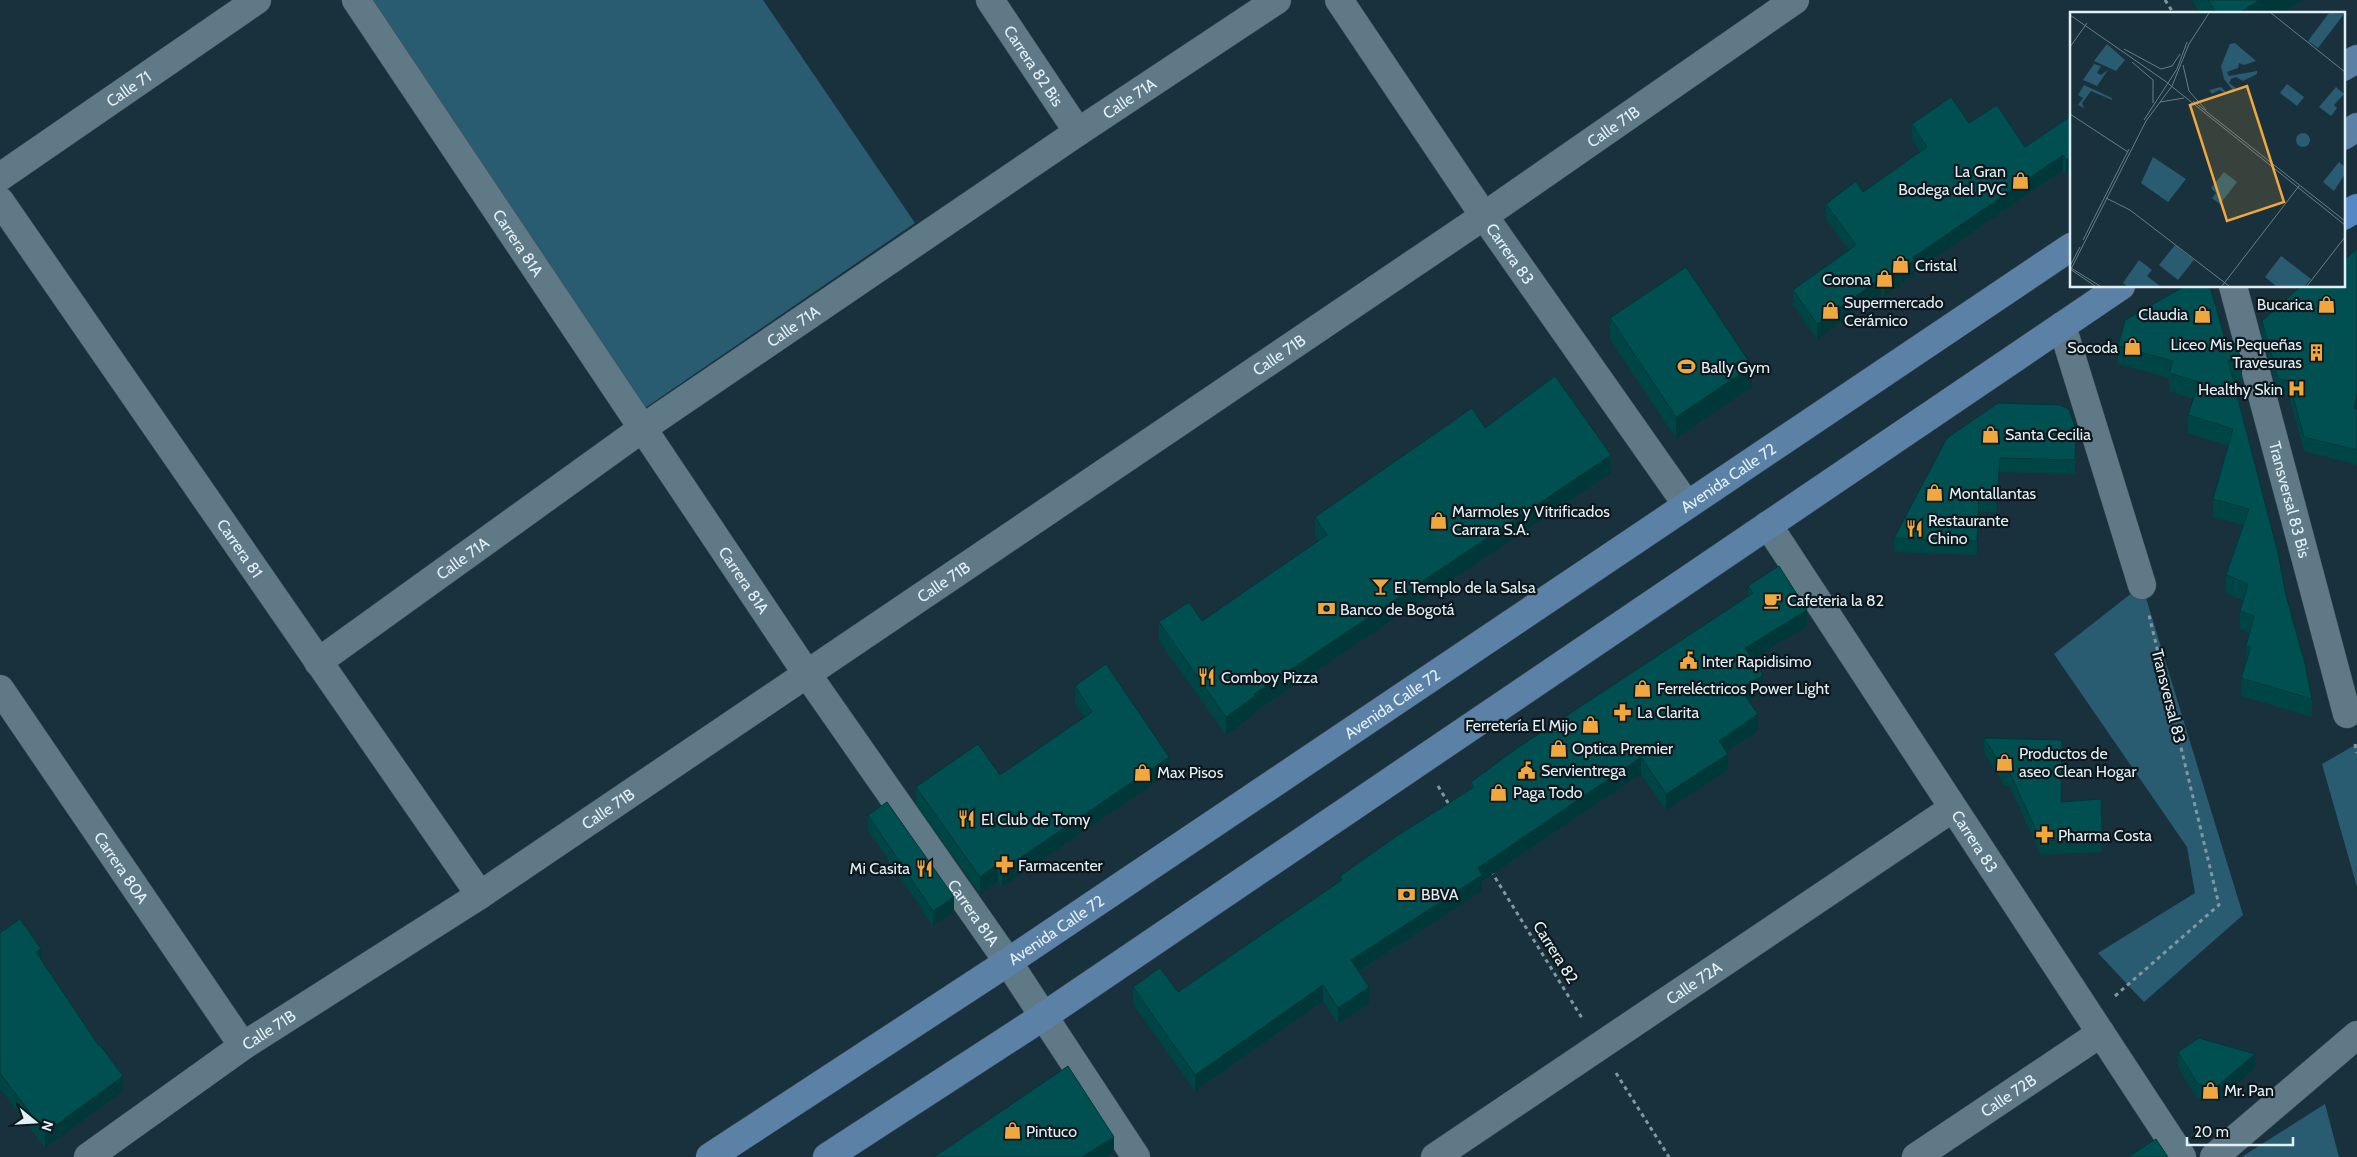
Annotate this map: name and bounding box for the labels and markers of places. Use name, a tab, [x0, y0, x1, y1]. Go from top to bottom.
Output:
place label: La Gran Bodega del PVC	[1898, 162, 2006, 199]
shop icon: La Gran Bodega del PVC	[2010, 170, 2030, 190]
shop icon: Cristal	[1891, 255, 1911, 275]
place label: Cristal	[1915, 256, 1957, 275]
shop icon: Corona	[1875, 269, 1895, 289]
place label: Corona	[1822, 270, 1871, 289]
place label: Supermercado Cerámico	[1844, 293, 1944, 330]
shop icon: Bucarica	[2317, 294, 2337, 314]
place label: Bucarica	[2257, 295, 2313, 314]
shop icon: Supermercado Cerámico	[1820, 301, 1840, 321]
shop icon: Claudia	[2192, 304, 2212, 324]
place label: Claudia	[2138, 305, 2188, 324]
place label: Liceo Mis Pequeñas Travesuras	[2171, 335, 2302, 372]
shop icon: Socoda	[2122, 337, 2142, 357]
place label: Socoda	[2067, 338, 2118, 357]
building icon: Liceo Mis Pequeñas Travesuras	[2306, 343, 2326, 363]
sports icon: Bally Gym	[1677, 357, 1697, 377]
place label: Bally Gym	[1701, 358, 1770, 377]
hospital icon: Healthy Skin	[2287, 379, 2307, 399]
place label: Healthy Skin	[2198, 380, 2283, 399]
shop icon: Santa Cecilia	[1981, 424, 2001, 444]
place label: Santa Cecilia	[2005, 425, 2091, 444]
shop icon: Montallantas	[1925, 483, 1945, 503]
place label: Montallantas	[1949, 484, 2037, 503]
place label: Marmoles y Vitrificados Carrara S.A.	[1452, 502, 1610, 539]
shop icon: Marmoles y Vitrificados Carrara S.A.	[1428, 510, 1448, 530]
place label: Restaurante Chino	[1928, 511, 2009, 548]
restaurant icon: Restaurante Chino	[1904, 519, 1924, 539]
bar icon: El Templo de la Salsa	[1370, 577, 1390, 597]
place label: El Templo de la Salsa	[1394, 578, 1536, 597]
cafe icon: Cafeteria la 82	[1763, 590, 1783, 610]
place label: Cafeteria la 82	[1787, 591, 1884, 610]
bank icon: Banco de Bogotá	[1316, 599, 1336, 619]
place label: Banco de Bogotá	[1340, 600, 1455, 619]
public building icon: Inter Rapidisimo	[1678, 651, 1698, 671]
place label: Inter Rapidisimo	[1702, 652, 1812, 671]
restaurant icon: Comboy Pizza	[1197, 667, 1217, 687]
place label: Comboy Pizza	[1221, 668, 1318, 687]
shop icon: Ferreléctricos Power Light	[1633, 678, 1653, 698]
place label: Ferreléctricos Power Light	[1657, 679, 1830, 698]
pharmacy icon: La Clarita	[1613, 702, 1633, 722]
place label: La Clarita	[1637, 703, 1699, 722]
shop icon: Ferretería El Mijo	[1581, 715, 1601, 735]
place label: Ferretería El Mijo	[1465, 716, 1577, 735]
shop icon: Optica Premier	[1548, 738, 1568, 758]
place label: Optica Premier	[1572, 739, 1674, 758]
place label: Productos de aseo Clean Hogar	[2019, 744, 2137, 781]
shop icon: Productos de aseo Clean Hogar	[1995, 752, 2015, 772]
public building icon: Servientrega	[1517, 760, 1537, 780]
place label: Servientrega	[1541, 761, 1626, 780]
shop icon: Max Pisos	[1133, 762, 1153, 782]
place label: Max Pisos	[1157, 763, 1224, 782]
shop icon: Paga Todo	[1489, 782, 1509, 802]
place label: Paga Todo	[1513, 783, 1583, 802]
restaurant icon: El Club de Tomy	[957, 809, 977, 829]
place label: El Club de Tomy	[981, 810, 1090, 829]
pharmacy icon: Pharma Costa	[2034, 825, 2054, 845]
place label: Pharma Costa	[2058, 826, 2152, 845]
pharmacy icon: Farmacenter	[994, 855, 1014, 875]
place label: Farmacenter	[1018, 856, 1104, 875]
restaurant icon: Mi Casita	[914, 858, 934, 878]
place label: Mi Casita	[850, 859, 910, 878]
bank icon: BBVA	[1397, 884, 1417, 904]
place label: BBVA	[1421, 885, 1459, 904]
shop icon: Mr. Pan	[2200, 1080, 2220, 1100]
place label: Mr. Pan	[2224, 1081, 2274, 1100]
shop icon: Pintuco	[1002, 1121, 1022, 1141]
place label: Pintuco	[1026, 1122, 1077, 1141]

